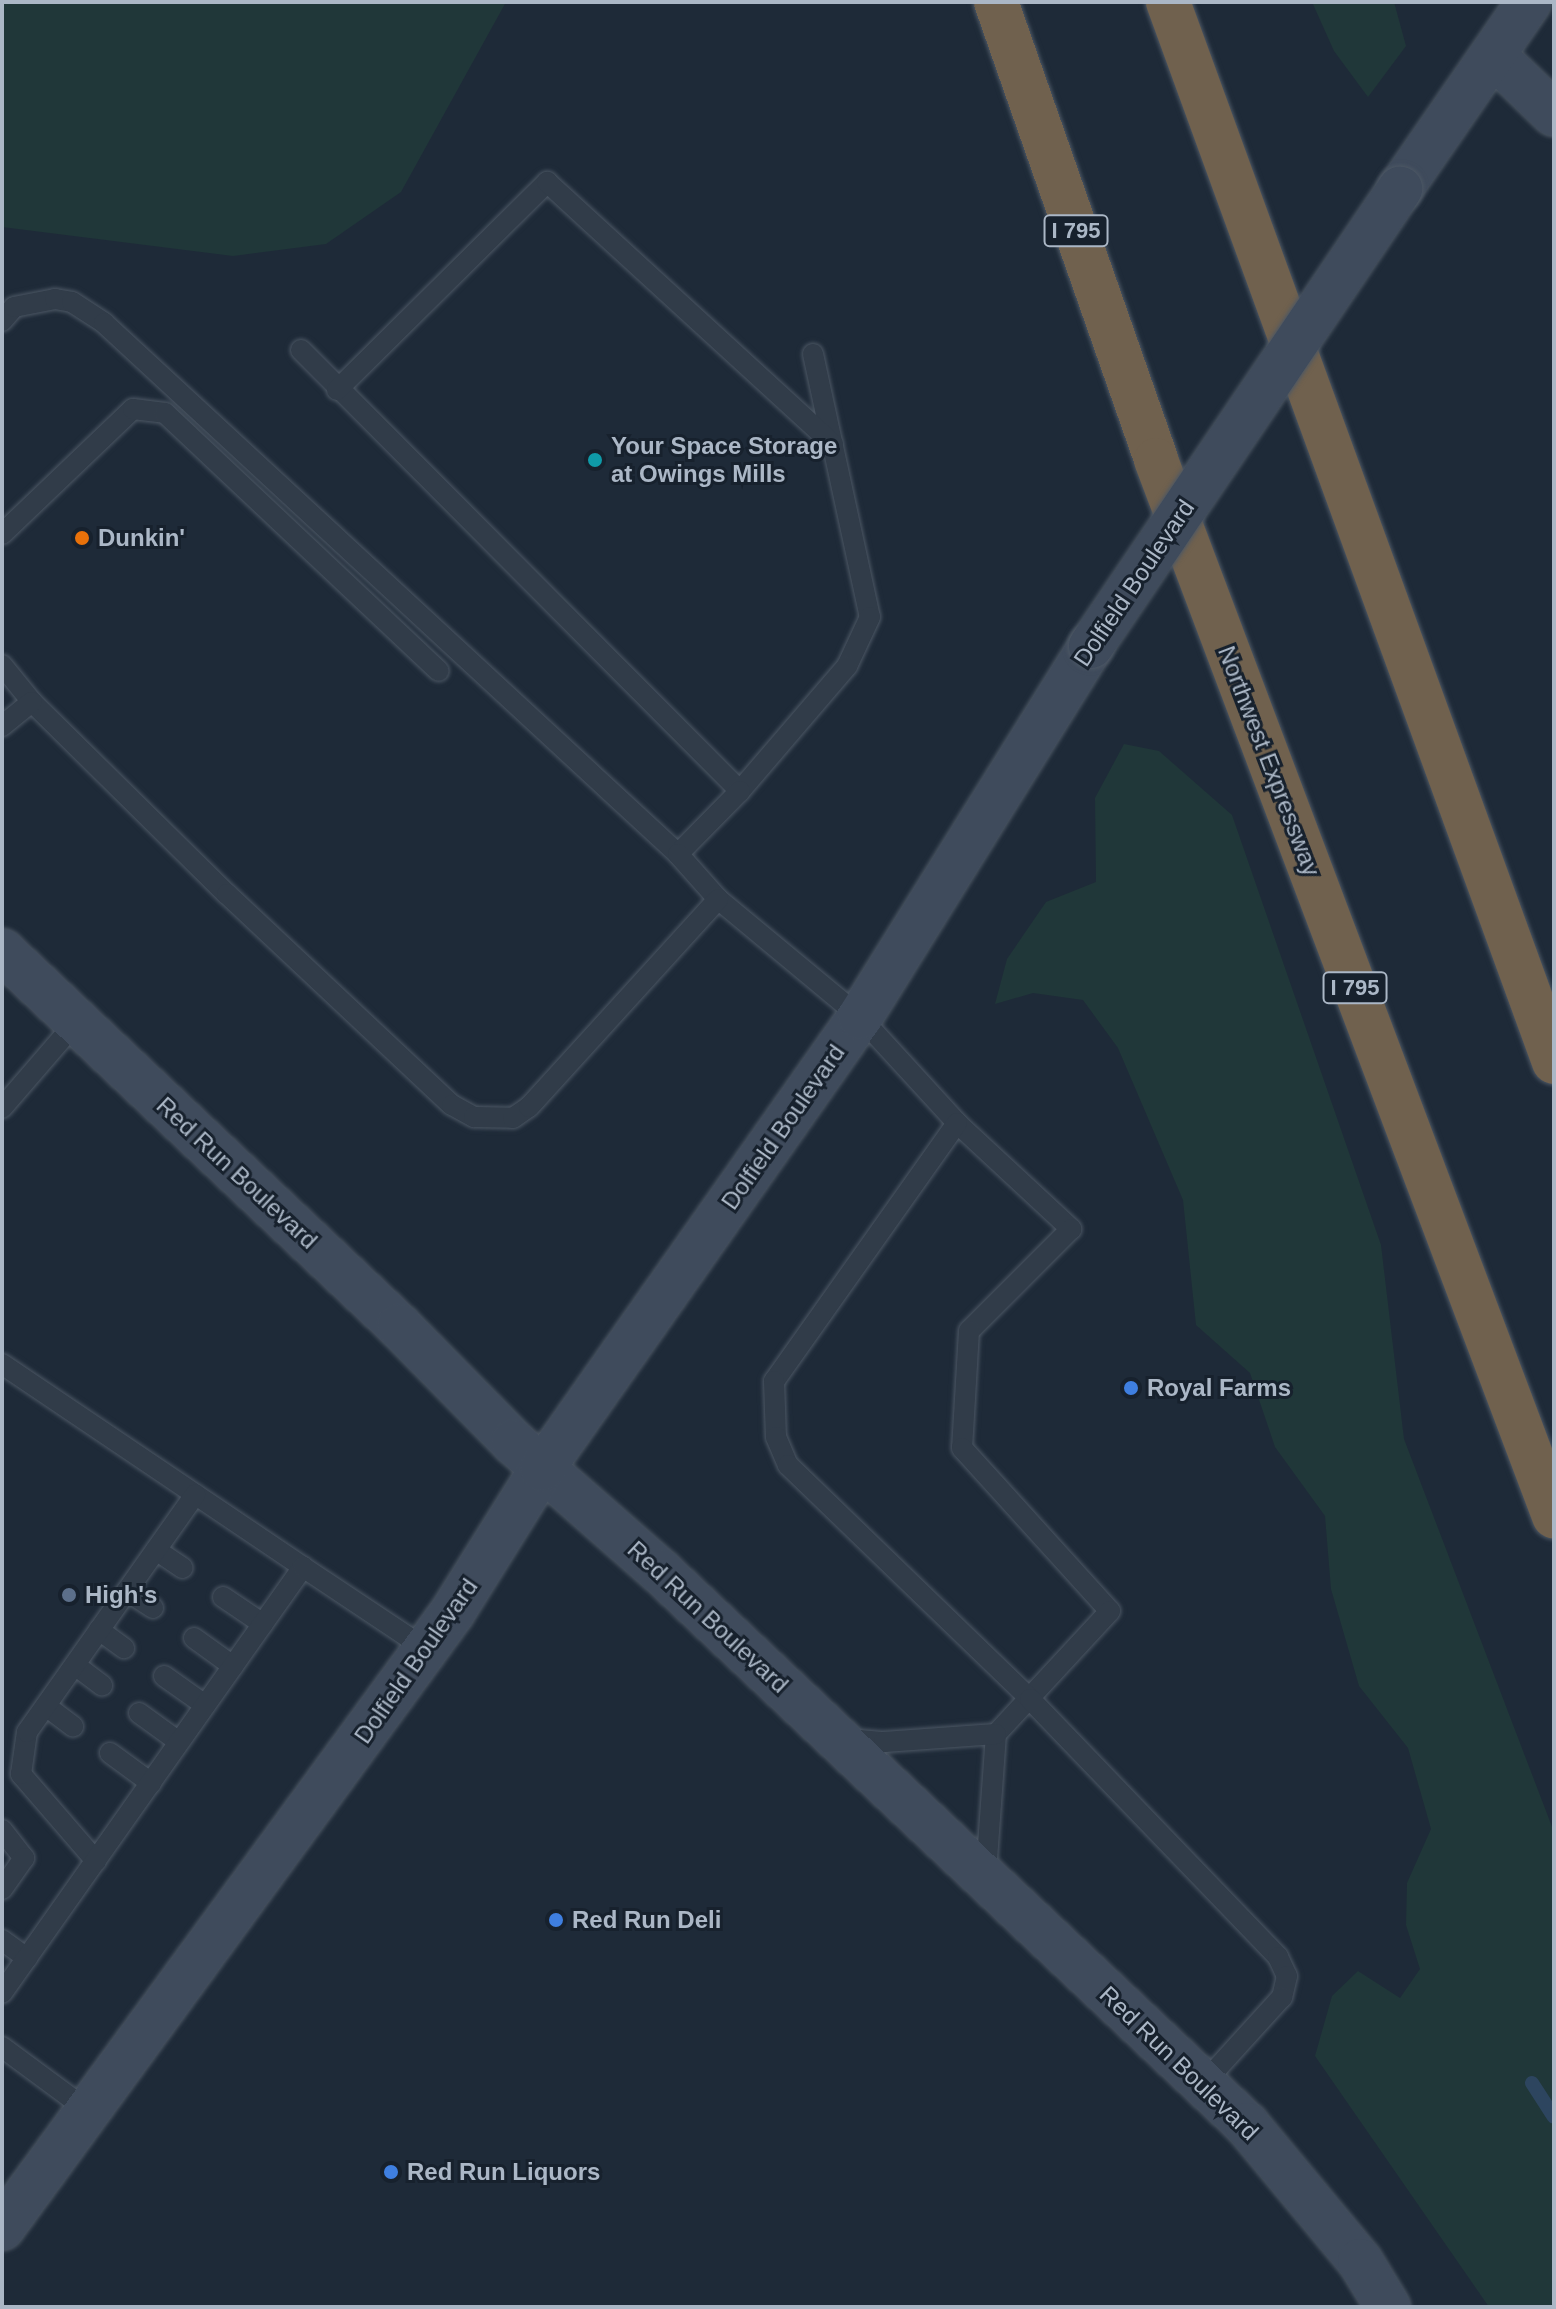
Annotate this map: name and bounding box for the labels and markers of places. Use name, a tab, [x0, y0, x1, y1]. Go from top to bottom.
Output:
place label: Your Space Storage at Owings Mills	[611, 432, 837, 488]
marker: Your Space Storage at Owings Mills	[586, 451, 604, 469]
place label: Dunkin'	[98, 524, 185, 552]
marker: Dunkin'	[73, 529, 91, 547]
place label: Royal Farms	[1147, 1374, 1291, 1402]
marker: Royal Farms	[1122, 1379, 1140, 1397]
place label: High's	[85, 1581, 157, 1609]
marker: High's	[60, 1586, 78, 1604]
place label: Red Run Deli	[572, 1906, 721, 1934]
marker: Red Run Deli	[547, 1911, 565, 1929]
place label: Red Run Liquors	[407, 2158, 600, 2186]
marker: Red Run Liquors	[382, 2163, 400, 2181]

